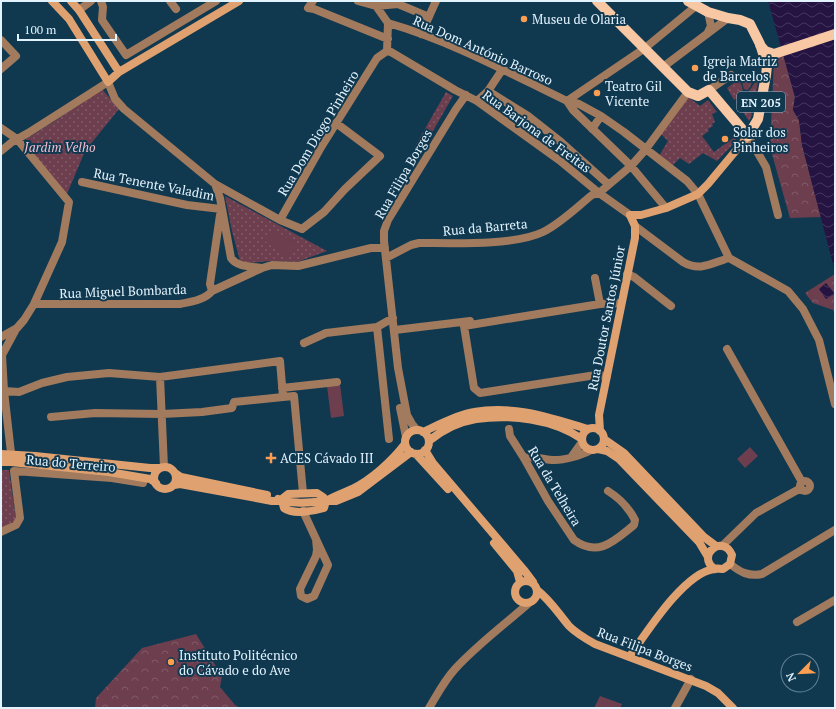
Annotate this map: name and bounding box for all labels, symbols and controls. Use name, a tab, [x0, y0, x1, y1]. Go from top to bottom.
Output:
place label: Museu de Olaria	[532, 10, 626, 28]
street label: Rua Dom António Barroso	[410, 11, 556, 89]
marker: Museu de Olaria	[519, 14, 529, 24]
scale bar	[18, 16, 116, 42]
text: 100 m	[24, 22, 57, 37]
place label: Igreja Matriz de Barcelos	[703, 52, 777, 85]
marker: Igreja Matriz de Barcelos	[690, 63, 700, 73]
street label: Rua Dom Diogo Pinheiro	[273, 67, 363, 199]
place label: Teatro Gil Vicente	[605, 77, 662, 110]
street label: Rua Barjona de Freitas	[479, 86, 595, 176]
marker: Teatro Gil Vicente	[592, 88, 602, 98]
road number: EN 205	[737, 92, 785, 112]
place label: Solar dos Pinheiros	[733, 123, 788, 156]
street label: Rua Filipa Borges	[370, 126, 436, 222]
marker: Solar dos Pinheiros	[720, 134, 730, 144]
park label: Jardim Velho	[23, 138, 96, 156]
street label: Rua Tenente Valadim	[92, 163, 216, 205]
street label: Rua da Barreta	[442, 214, 528, 240]
street label: Rua Doutor Santos Júnior	[583, 244, 629, 392]
street label: Rua Miguel Bombarda	[59, 280, 187, 302]
street label: Rua da Telheira	[524, 443, 586, 529]
place label: ACES Cávado III	[280, 449, 374, 467]
street label: Rua do Terreiro	[26, 450, 116, 476]
marker: ACES Cávado III	[265, 452, 277, 464]
street label: Rua Filipa Borges	[595, 623, 695, 675]
place label: Instituto Politécnico do Cávado e do Ave	[179, 646, 298, 679]
north arrow	[780, 653, 820, 693]
marker: Instituto Politécnico do Cávado e do Ave	[166, 657, 176, 667]
text: N	[783, 670, 799, 684]

